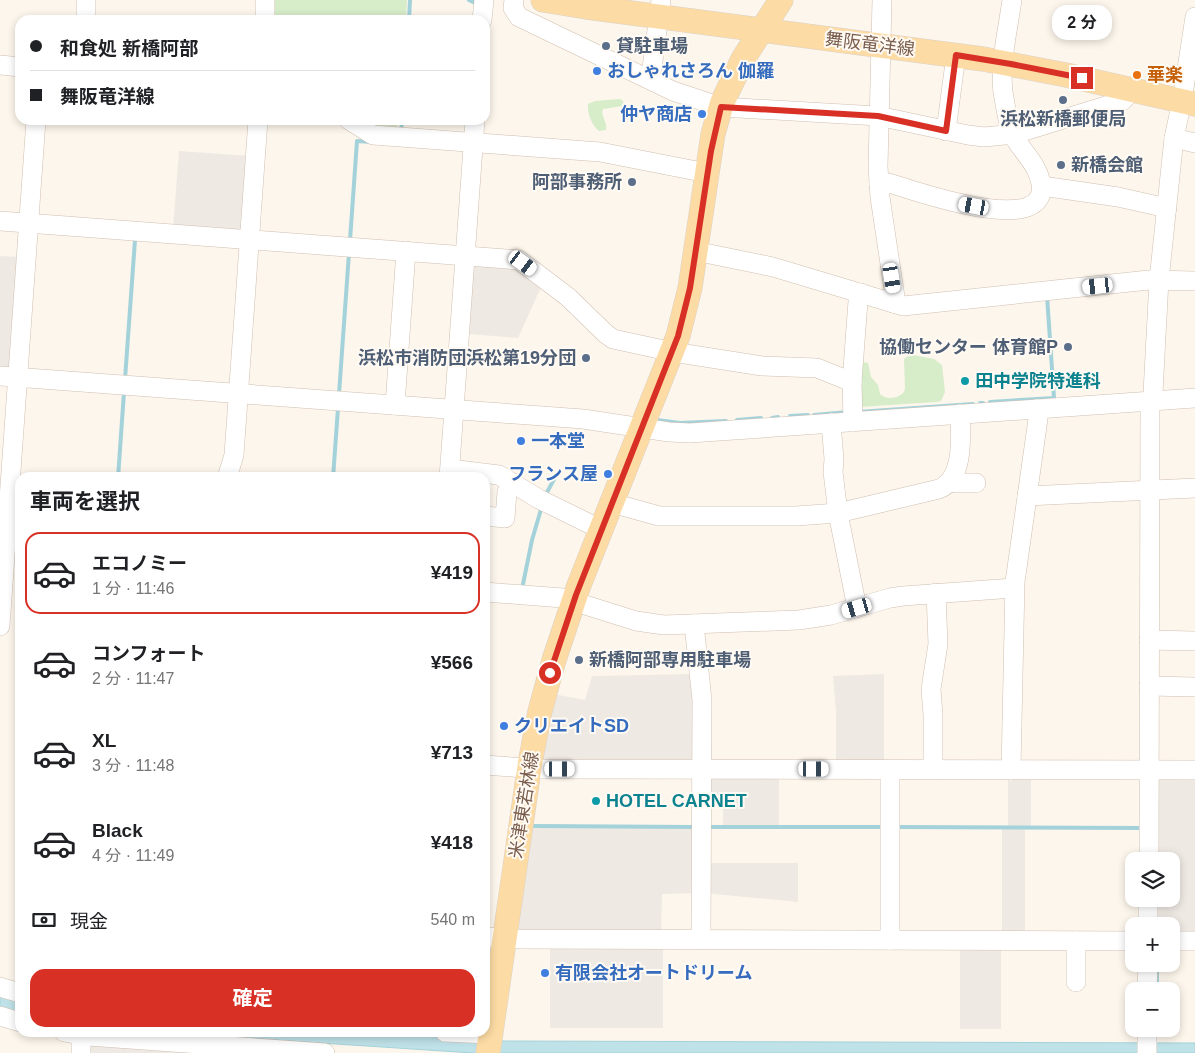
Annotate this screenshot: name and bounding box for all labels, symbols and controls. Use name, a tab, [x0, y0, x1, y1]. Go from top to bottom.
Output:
callout: 2 分	[1052, 5, 1112, 40]
text: 2 分	[1067, 14, 1097, 31]
street label: 舞阪竜洋線	[824, 29, 916, 59]
place label: 貸駐車場	[616, 36, 688, 56]
text: 和食処 新橋阿部	[60, 38, 198, 59]
marker: 貸駐車場	[600, 40, 612, 52]
place label: おしゃれさろん 伽羅	[607, 61, 774, 81]
marker: おしゃれさろん 伽羅	[591, 65, 603, 77]
place label: 華楽	[1147, 65, 1183, 85]
route end	[1071, 67, 1093, 89]
marker: 華楽	[1131, 69, 1143, 81]
text: 舞阪竜洋線	[60, 86, 155, 107]
marker: 浜松新橋郵便局	[1057, 94, 1069, 106]
place label: 仲ヤ商店	[620, 104, 692, 124]
marker: 仲ヤ商店	[696, 108, 708, 120]
place label: 浜松新橋郵便局	[1000, 109, 1126, 129]
place label: 新橋会館	[1071, 155, 1143, 175]
marker: 新橋会館	[1055, 159, 1067, 171]
place label: 阿部事務所	[532, 172, 622, 192]
marker: 阿部事務所	[626, 176, 638, 188]
car	[957, 196, 990, 216]
car	[506, 248, 539, 278]
car	[882, 262, 901, 294]
car	[1082, 277, 1113, 295]
place label: 協働センター 体育館P	[879, 337, 1058, 357]
marker: 協働センター 体育館P	[1062, 341, 1074, 353]
place label: 浜松市消防団浜松第19分団	[358, 348, 576, 368]
marker: 浜松市消防団浜松第19分団	[580, 352, 592, 364]
place label: 田中学院特進科	[975, 371, 1101, 391]
marker: 田中学院特進科	[959, 375, 971, 387]
place label: 一本堂	[531, 431, 585, 451]
marker: 一本堂	[515, 435, 527, 447]
place label: フランス屋	[508, 464, 598, 484]
marker: フランス屋	[602, 468, 614, 480]
text: 車両を選択	[30, 489, 140, 514]
icon: car	[32, 551, 77, 596]
text: エコノミー	[92, 553, 187, 574]
text: ¥419	[431, 562, 473, 583]
text: 1 分 · 11:46	[92, 580, 174, 597]
car	[840, 597, 873, 619]
icon: car	[32, 641, 77, 686]
text: コンフォート	[92, 643, 205, 664]
place label: 新橋阿部専用駐車場	[589, 650, 751, 670]
text: ¥566	[431, 652, 473, 673]
marker: 新橋阿部専用駐車場	[573, 654, 585, 666]
route start	[539, 662, 561, 684]
text: 2 分 · 11:47	[92, 670, 174, 687]
place label: クリエイトSD	[514, 716, 629, 736]
marker: クリエイトSD	[498, 720, 510, 732]
text: XL	[92, 730, 116, 751]
icon: car	[32, 731, 77, 776]
text: ¥713	[431, 742, 473, 763]
street label: 米津東若林線	[506, 750, 542, 860]
text: 3 分 · 11:48	[92, 757, 174, 774]
car	[545, 762, 575, 777]
car	[799, 762, 829, 777]
place label: HOTEL CARNET	[606, 791, 747, 811]
marker: HOTEL CARNET	[590, 795, 602, 807]
text: Black	[92, 820, 143, 841]
icon: car	[32, 821, 77, 866]
text: ¥418	[431, 832, 473, 853]
text: 4 分 · 11:49	[92, 847, 174, 864]
map controls	[1125, 852, 1180, 1037]
button: layers	[1125, 852, 1180, 907]
icon: cash	[30, 906, 58, 934]
text: 現金	[70, 911, 108, 932]
text: 540 m	[431, 911, 475, 928]
button: +	[1125, 917, 1180, 972]
place label: 有限会社オートドリーム	[555, 963, 752, 983]
marker: 有限会社オートドリーム	[539, 967, 551, 979]
button: 確定	[30, 969, 475, 1027]
button: −	[1125, 982, 1180, 1037]

